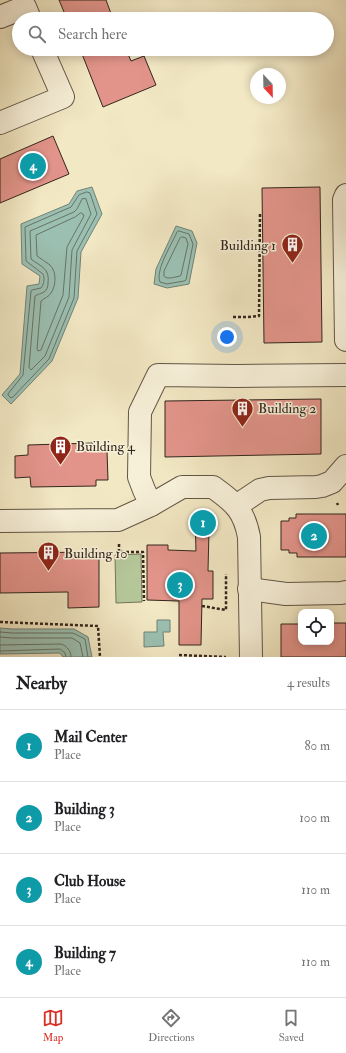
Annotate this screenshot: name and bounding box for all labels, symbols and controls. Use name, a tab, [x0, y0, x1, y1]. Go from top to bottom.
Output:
search box	[12, 12, 334, 56]
icon: search	[26, 23, 48, 45]
text: Search here	[58, 25, 127, 44]
north arrow	[250, 68, 286, 104]
pin: 4	[20, 151, 46, 181]
building icon: Building 1	[279, 232, 305, 265]
place label: Building 1	[220, 237, 276, 254]
your location	[217, 327, 237, 347]
building icon: Building 2	[230, 395, 256, 428]
place label: Building 2	[258, 400, 316, 417]
building icon: Building 4	[48, 433, 74, 466]
place label: Building 4	[76, 438, 136, 455]
pin: 1	[190, 508, 216, 538]
pin: 2	[301, 521, 327, 551]
building icon: Building 10	[36, 540, 62, 573]
place label: Building 10	[64, 545, 127, 562]
pin: 3	[167, 570, 193, 600]
map controls	[298, 609, 334, 645]
button: locate	[298, 609, 334, 645]
text: Nearby	[16, 673, 67, 694]
text: 4 results	[287, 675, 330, 691]
text: Mail Center	[54, 728, 127, 747]
text: 1	[27, 738, 31, 754]
text: 80 m	[304, 738, 330, 754]
text: Place	[54, 747, 81, 763]
text: Building 3	[54, 800, 115, 819]
text: 2	[26, 810, 32, 826]
text: 100 m	[299, 810, 330, 826]
text: Place	[54, 819, 81, 835]
text: Club House	[54, 872, 126, 891]
text: 3	[27, 882, 32, 898]
text: 110 m	[301, 882, 330, 898]
text: Place	[54, 891, 81, 907]
text: Building 7	[54, 944, 116, 963]
text: 4	[25, 954, 33, 970]
text: 110 m	[301, 954, 330, 970]
text: Place	[54, 963, 81, 979]
tab: Map	[42, 1007, 64, 1044]
tab: Directions	[148, 1007, 195, 1044]
tab: Saved	[279, 1007, 304, 1044]

